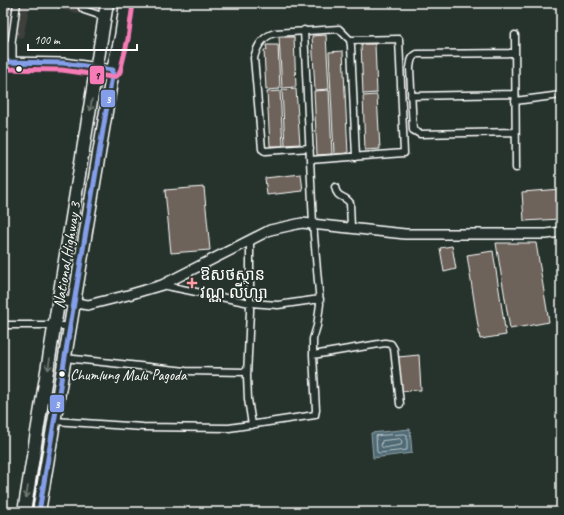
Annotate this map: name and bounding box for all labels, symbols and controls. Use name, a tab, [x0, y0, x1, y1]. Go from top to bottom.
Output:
scale bar	[28, 26, 137, 52]
text: 100 m	[34, 32, 61, 48]
unlabelled marker	[14, 64, 24, 74]
line badge: 9	[89, 65, 105, 85]
text: 9	[95, 68, 101, 82]
line badge: 3	[100, 89, 116, 108]
text: 3	[106, 92, 112, 106]
one-way arrow	[86, 98, 94, 111]
street label: National Highway 3	[49, 199, 86, 310]
place label: ឱសថស្ថាន វណ្ណ លីហ្សា	[200, 265, 268, 303]
marker: ឱសថស្ថាន វណ្ណ លីហ្សា	[187, 278, 197, 288]
one-way arrow	[45, 357, 53, 370]
place label: Chumlung Malu Pagoda	[70, 366, 188, 385]
marker: Chumlung Malu Pagoda	[57, 369, 67, 379]
line badge: 3	[49, 394, 65, 413]
text: 3	[55, 397, 61, 411]
one-way arrow	[23, 485, 31, 498]

